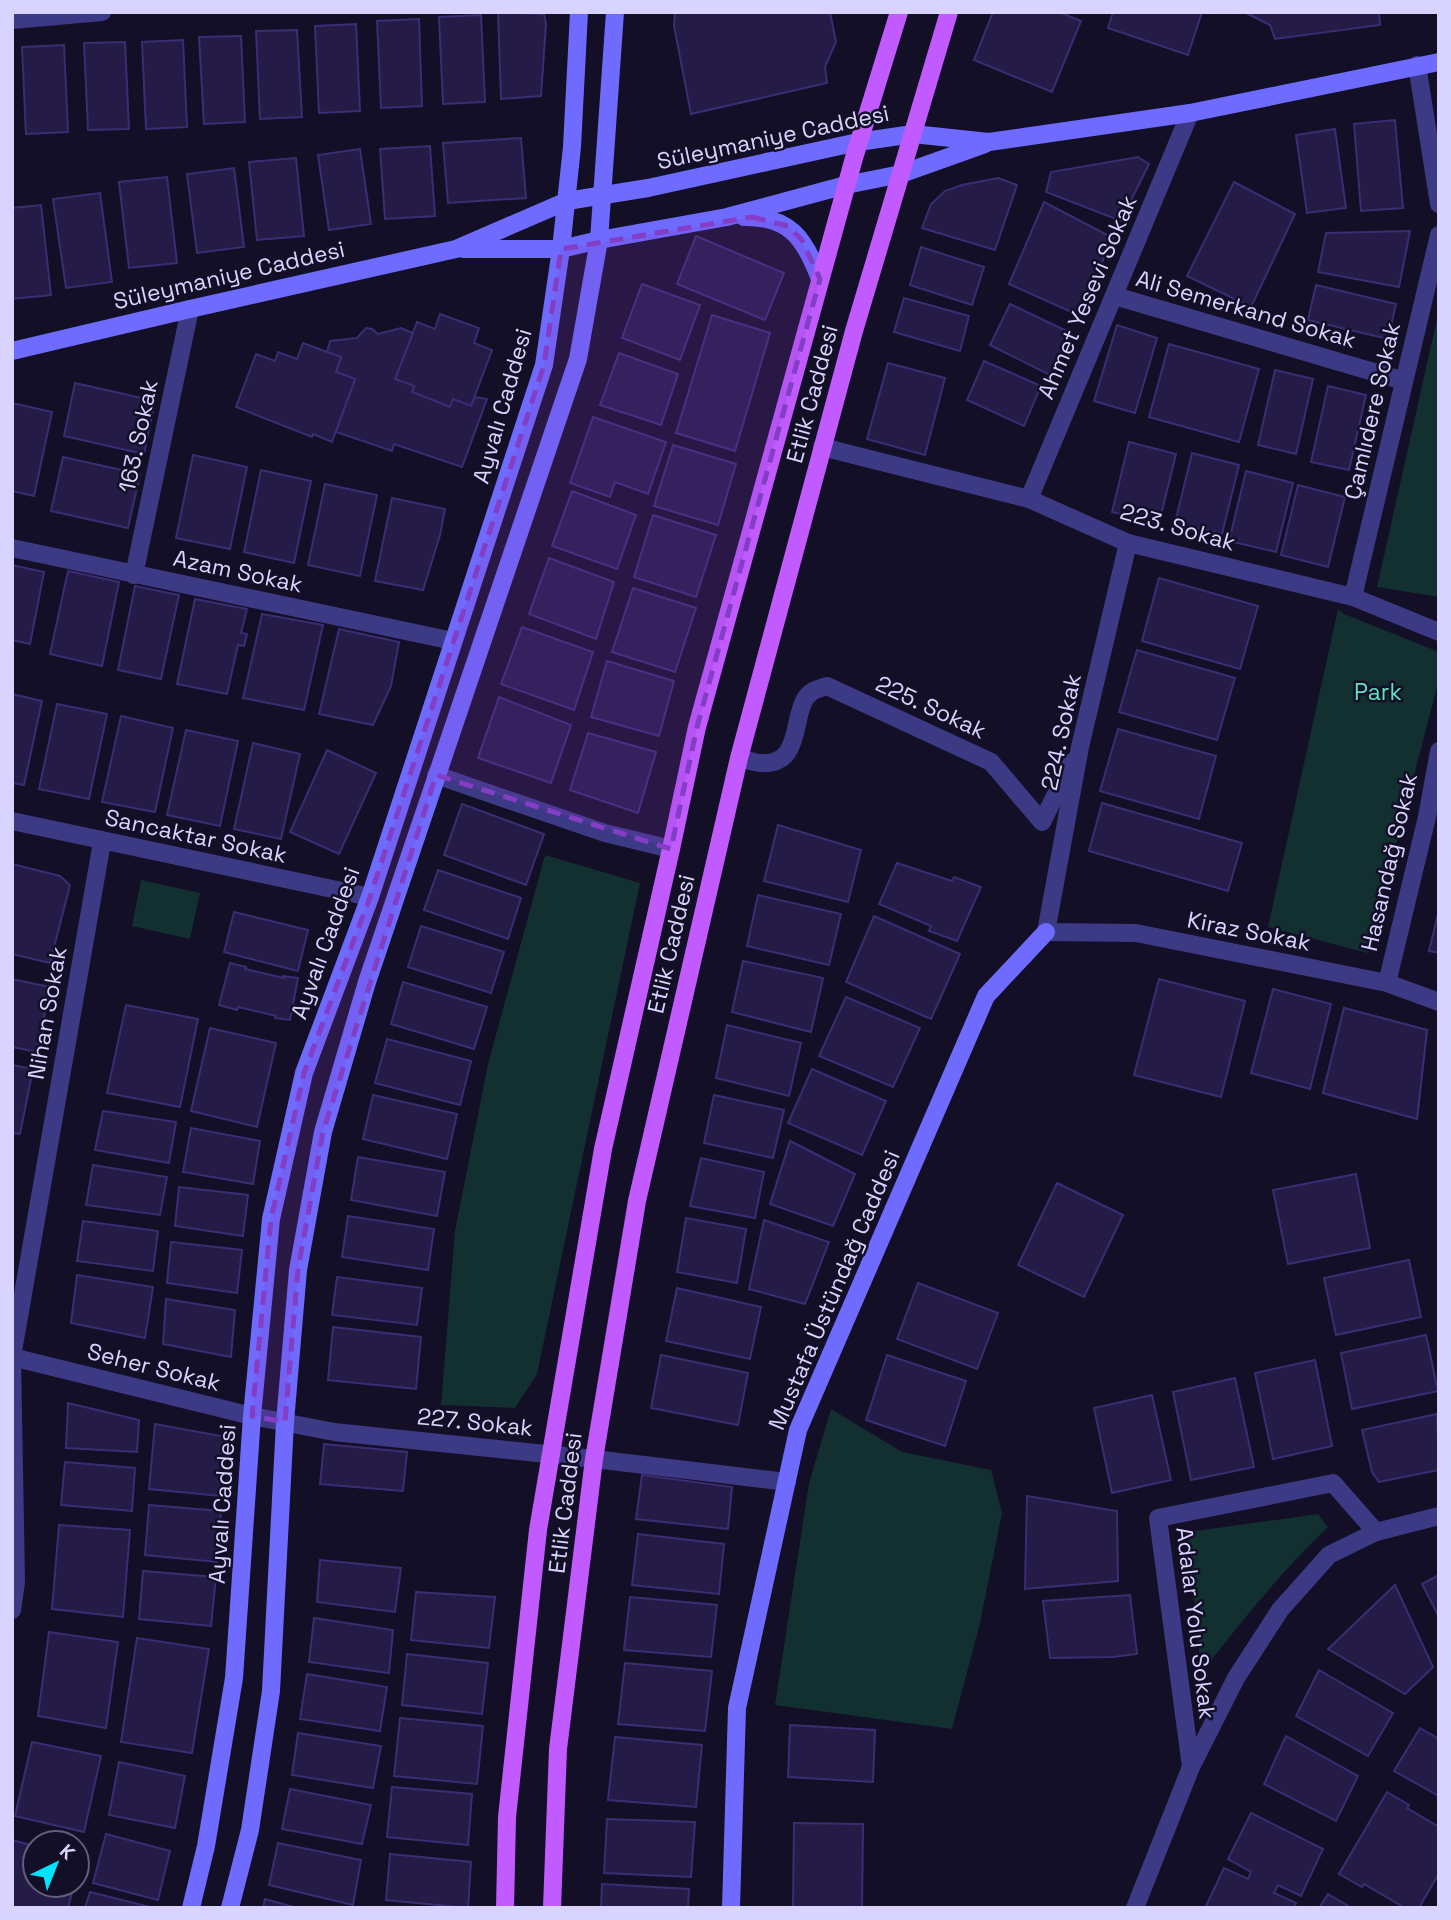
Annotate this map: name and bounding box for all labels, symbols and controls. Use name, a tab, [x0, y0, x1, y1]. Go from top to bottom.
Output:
street label: Süleymaniye Caddesi	[654, 98, 892, 176]
street label: Ahmet Yesevi Sokak	[1030, 191, 1144, 403]
street label: Süleymaniye Caddesi	[110, 234, 348, 316]
street label: Ali Semerkand Sokak	[1132, 263, 1360, 355]
street label: Çamlıdere Sokak	[1337, 319, 1407, 503]
street label: Etlik Caddesi	[779, 322, 845, 466]
street label: Ayvalı Caddesi	[466, 325, 538, 487]
street label: 163. Sokak	[111, 377, 165, 495]
street label: 223. Sokak	[1117, 496, 1239, 558]
street label: Azam Sokak	[171, 543, 305, 599]
street label: 225. Sokak	[871, 668, 991, 746]
street label: 224. Sokak	[1034, 671, 1088, 793]
park label: Park	[1354, 677, 1402, 707]
street label: Hasandağ Sokak	[1354, 770, 1424, 954]
street label: Sancaktar Sokak	[102, 802, 290, 870]
street label: Ayvalı Caddesi	[284, 863, 366, 1023]
street label: Etlik Caddesi	[640, 872, 702, 1016]
street label: Kiraz Sokak	[1185, 904, 1313, 958]
street label: Nihan Sokak	[21, 944, 73, 1082]
street label: Mustafa Üstündağ Caddesi	[761, 1146, 907, 1434]
street label: Seher Sokak	[84, 1336, 224, 1398]
street label: 227. Sokak	[416, 1401, 534, 1443]
street label: Ayvalı Caddesi	[201, 1423, 243, 1585]
street label: Etlik Caddesi	[541, 1431, 589, 1575]
street label: Adalar Yolu Sokak	[1169, 1525, 1223, 1721]
north arrow	[21, 1829, 91, 1899]
text: K	[54, 1839, 80, 1865]

